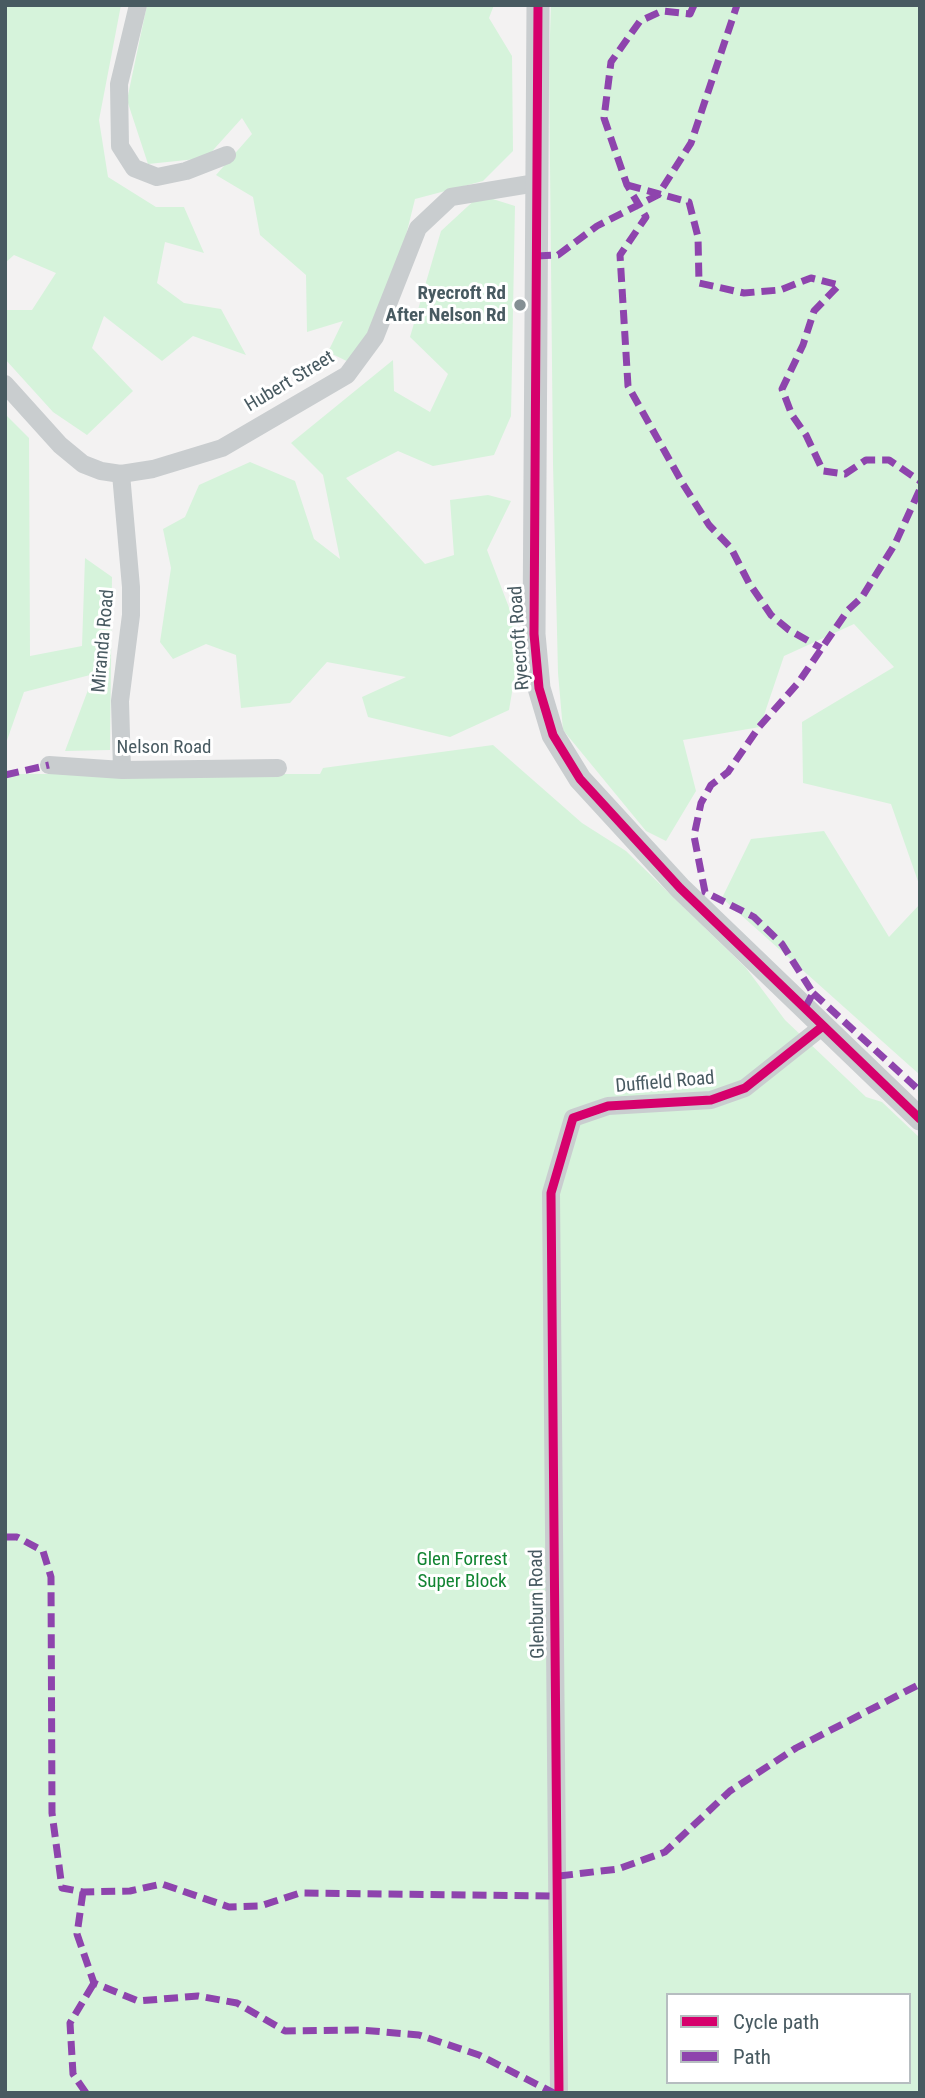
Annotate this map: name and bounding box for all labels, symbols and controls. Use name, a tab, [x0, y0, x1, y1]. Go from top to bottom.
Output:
place label: Ryecroft Rd After Nelson Rd	[386, 283, 506, 327]
marker: Ryecroft Rd After Nelson Rd	[512, 297, 528, 313]
street label: Hubert Street	[241, 346, 339, 418]
street label: Ryecroft Road	[505, 585, 535, 691]
street label: Miranda Road	[88, 588, 120, 694]
street label: Nelson Road	[117, 737, 211, 759]
street label: Duffield Road	[615, 1067, 715, 1099]
park label: Glen Forrest Super Block	[416, 1549, 508, 1593]
street label: Glenburn Road	[526, 1549, 550, 1659]
legend	[666, 1993, 911, 2084]
text: Cycle path	[733, 2010, 819, 2034]
text: Path	[733, 2045, 771, 2069]

